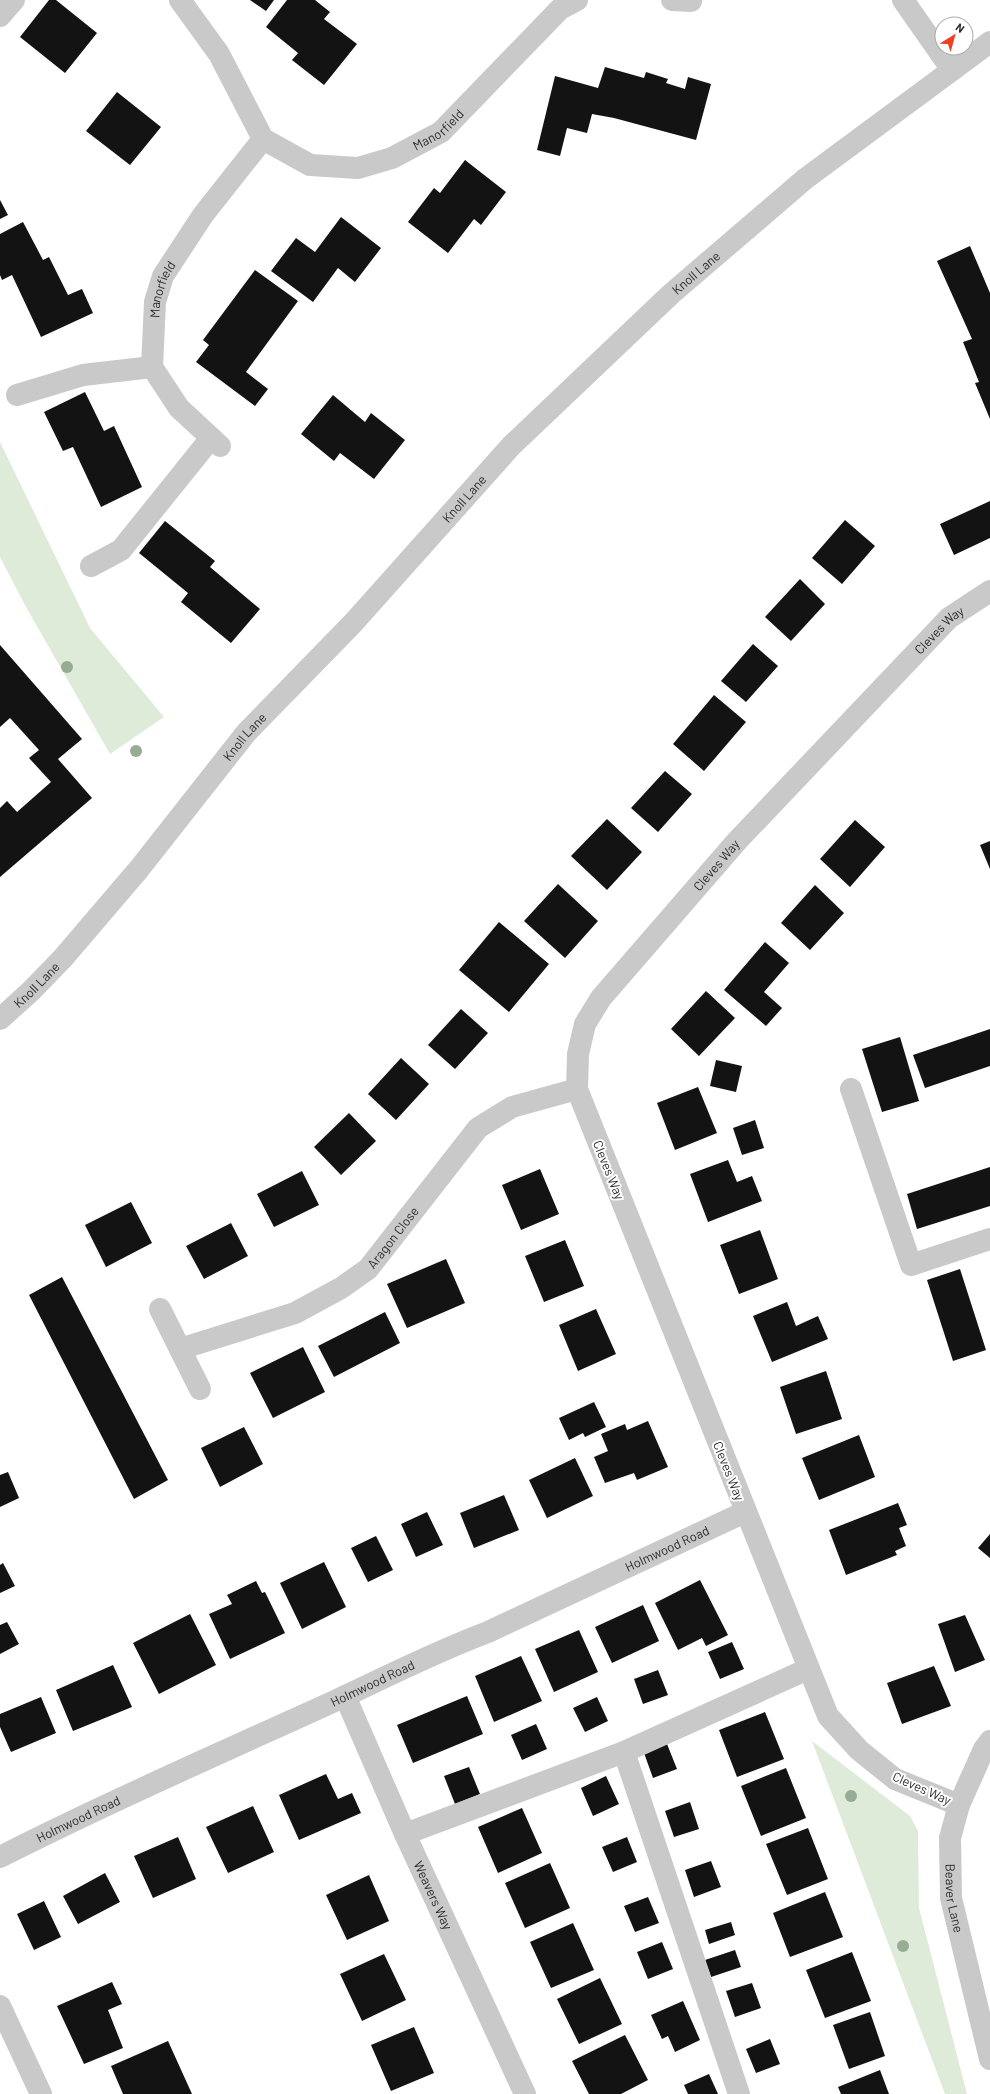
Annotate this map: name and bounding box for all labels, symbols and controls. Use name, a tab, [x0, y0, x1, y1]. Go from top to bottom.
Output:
north arrow	[934, 16, 974, 56]
text: N	[953, 20, 967, 35]
street label: Manorfield	[410, 106, 467, 154]
street label: Knoll Lane	[668, 248, 723, 298]
street label: Manorfield	[146, 258, 179, 318]
street label: Knoll Lane	[439, 471, 490, 526]
street label: Cleves Way	[911, 603, 967, 657]
street label: Knoll Lane	[219, 709, 270, 764]
street label: Cleves Way	[690, 836, 743, 894]
street label: Knoll Lane	[10, 958, 63, 1011]
street label: Cleves Way	[590, 1138, 628, 1202]
street label: Aragon Close	[364, 1203, 422, 1272]
street label: Cleves Way	[710, 1439, 748, 1503]
street label: Holmwood Road	[622, 1522, 712, 1575]
street label: Holmwood Road	[328, 1656, 417, 1710]
street label: Cleves Way	[890, 1768, 954, 1808]
street label: Holmwood Road	[34, 1792, 123, 1846]
street label: Weavers Way	[411, 1858, 456, 1932]
street label: Beaver Lane	[942, 1863, 967, 1934]

